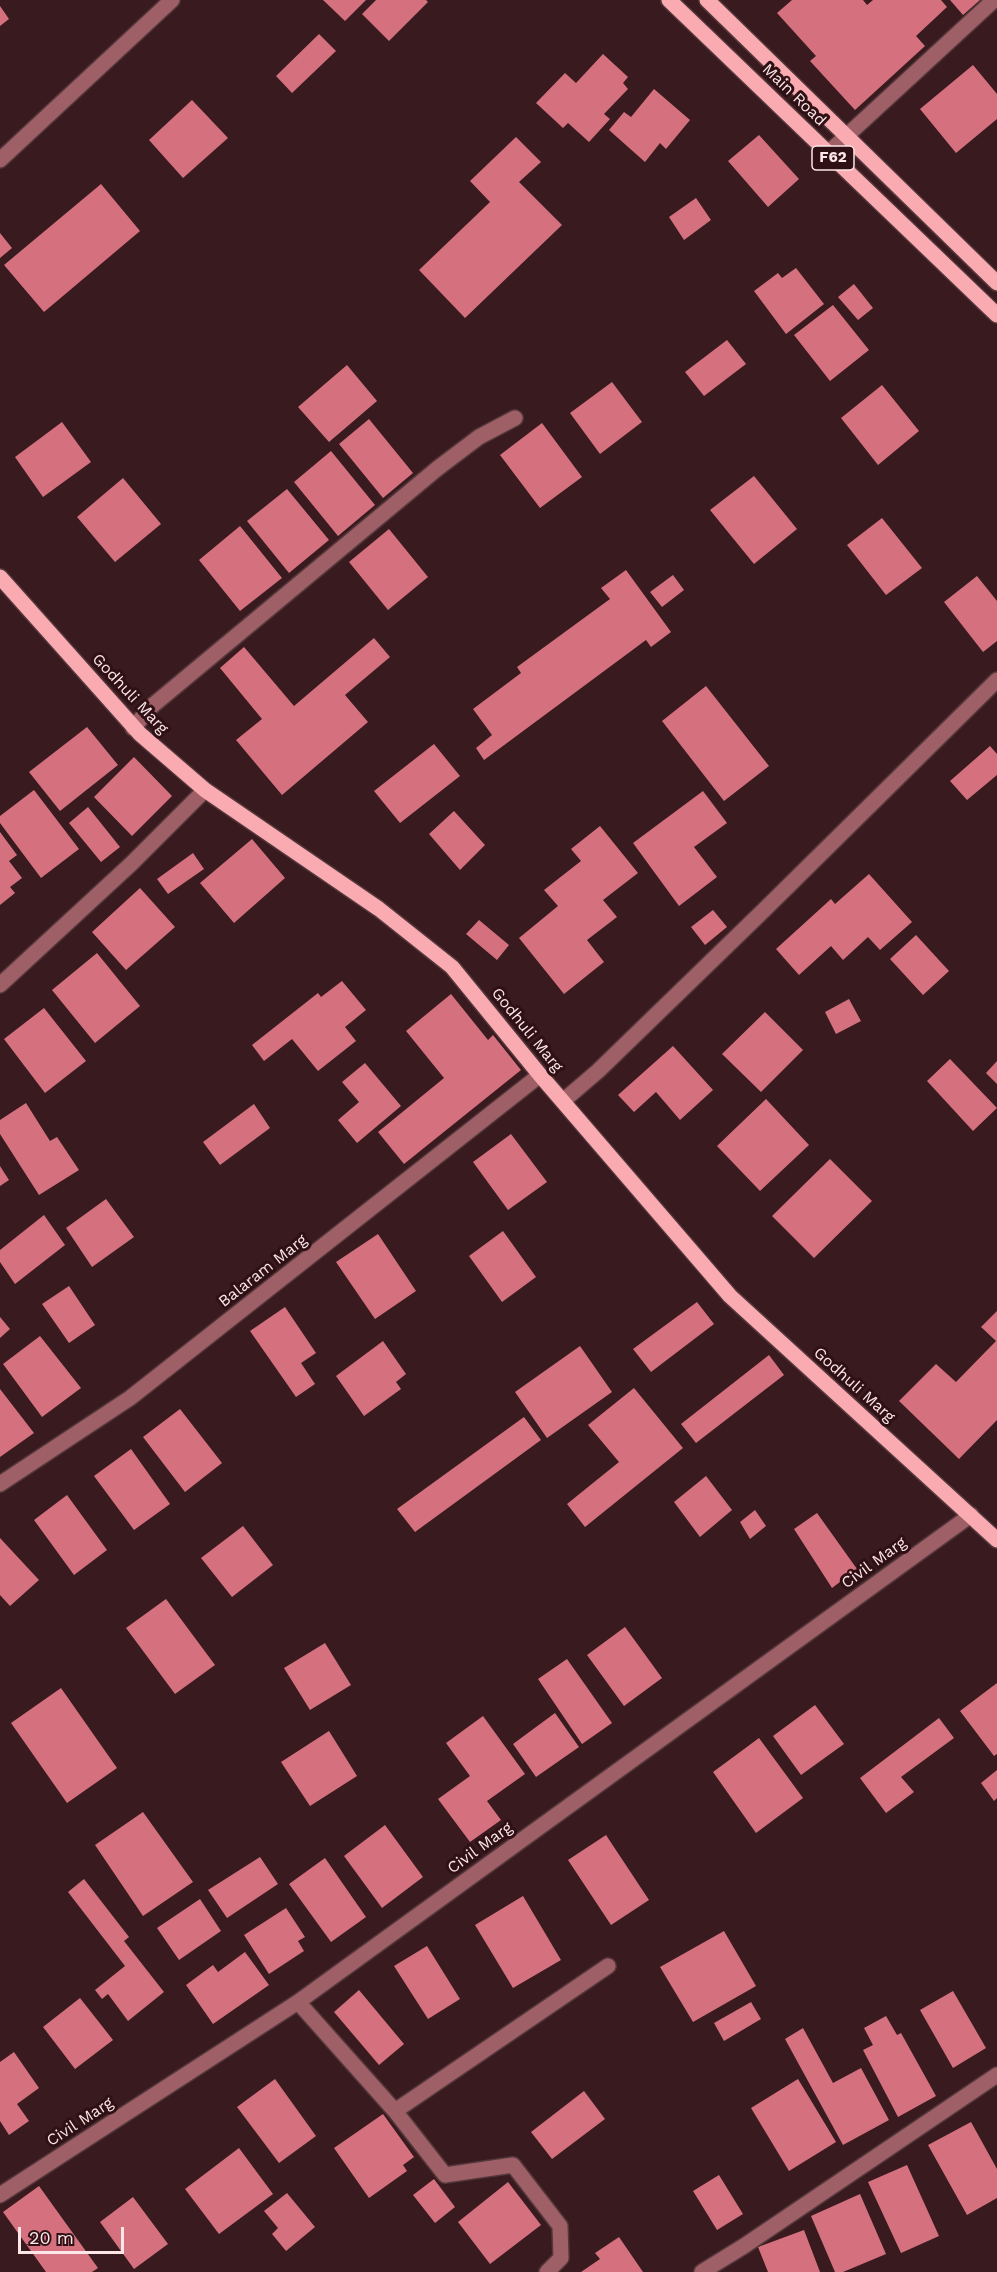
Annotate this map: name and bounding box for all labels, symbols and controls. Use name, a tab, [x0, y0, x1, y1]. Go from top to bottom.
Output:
street label: Main Road	[758, 60, 830, 130]
road number: F62	[812, 146, 854, 170]
street label: Godhuli Marg	[88, 650, 172, 738]
street label: Godhuli Marg	[487, 984, 567, 1076]
street label: Balaram Marg	[215, 1231, 311, 1311]
street label: Godhuli Marg	[809, 1343, 899, 1427]
street label: Civil Marg	[838, 1533, 910, 1593]
street label: Civil Marg	[444, 1818, 516, 1878]
street label: Civil Marg	[43, 2093, 117, 2151]
scale bar	[21, 2215, 128, 2253]
text: 20 m	[29, 2227, 74, 2248]

